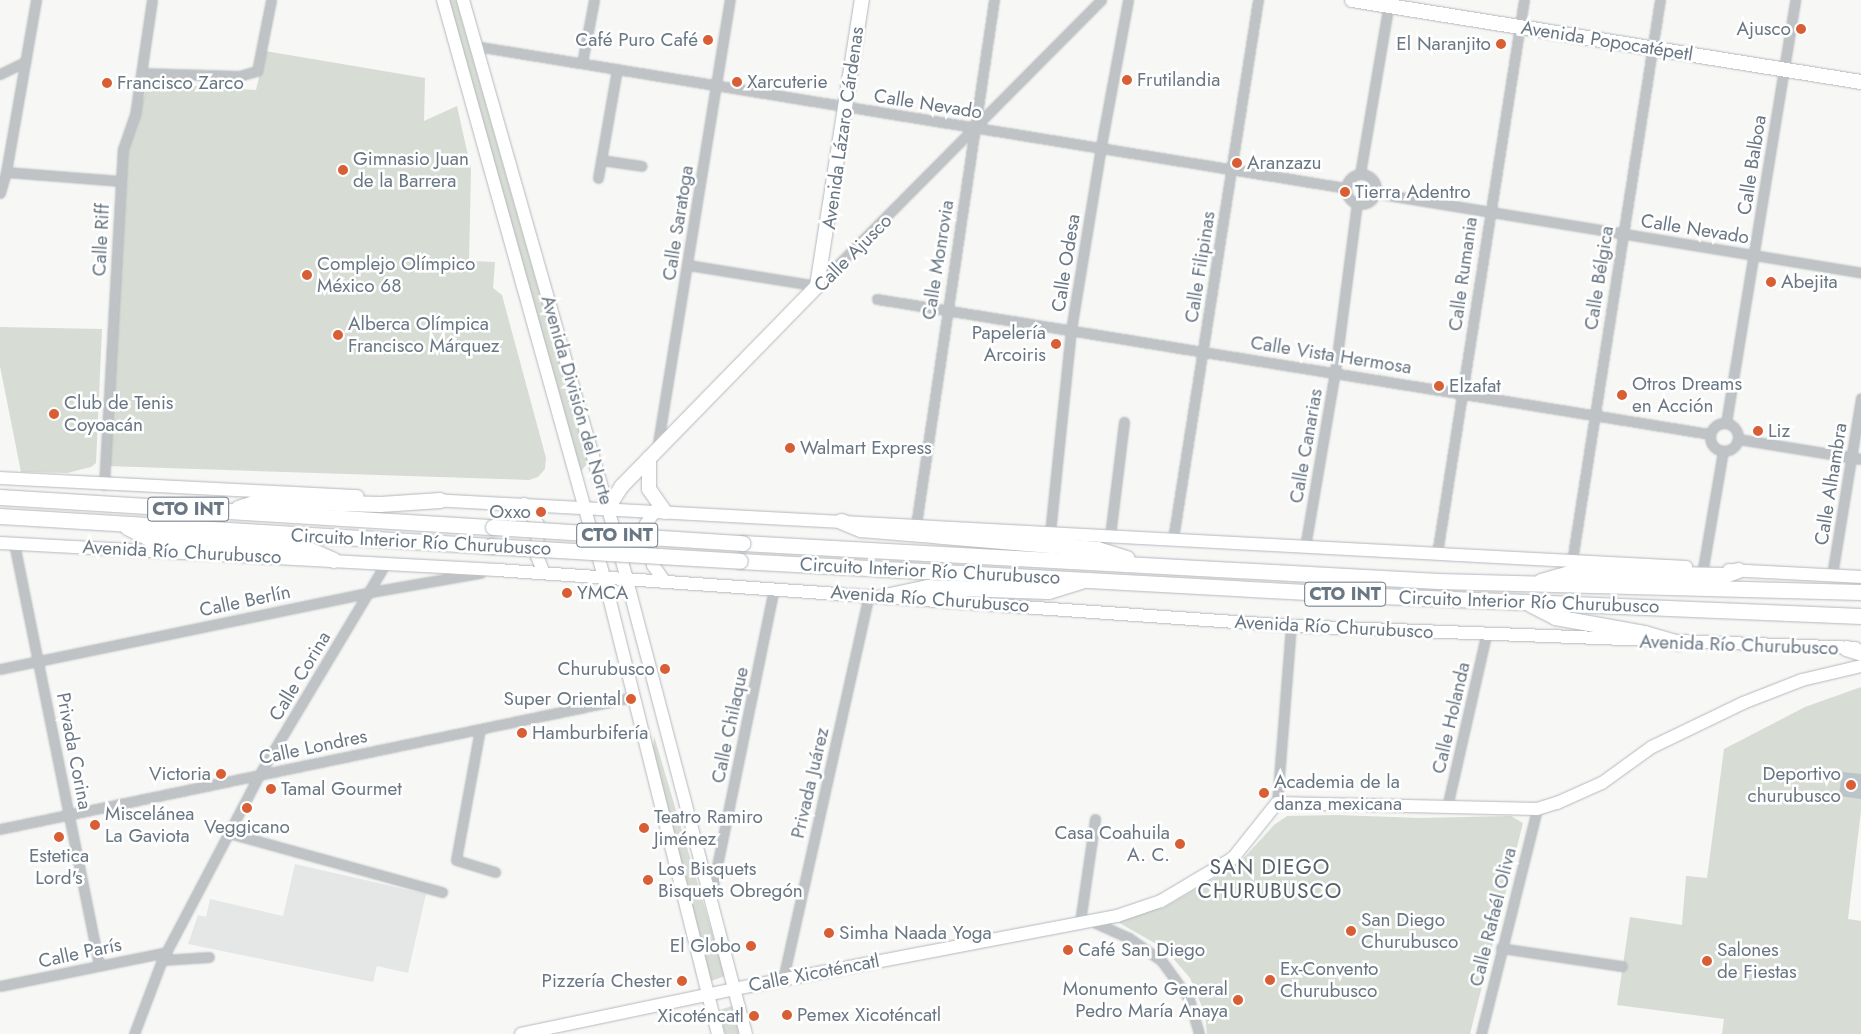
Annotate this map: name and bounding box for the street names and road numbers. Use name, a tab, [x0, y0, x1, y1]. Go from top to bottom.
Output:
street label: Avenida Popocatépetl	[1520, 16, 1694, 66]
street label: Avenida Lázaro Cárdenas	[818, 25, 868, 231]
street label: Calle Nevado	[872, 84, 984, 124]
street label: Calle Balboa	[1733, 113, 1771, 217]
street label: Calle Saratoga	[658, 164, 698, 282]
street label: Calle Monrovia	[917, 199, 959, 321]
street label: Calle Riff	[88, 203, 114, 277]
street label: Calle Ajusco	[809, 209, 897, 297]
street label: Calle Nevado	[1639, 209, 1751, 249]
street label: Calle Filipinas	[1180, 210, 1220, 324]
street label: Calle Odesa	[1047, 212, 1085, 314]
street label: Calle Rumania	[1444, 215, 1482, 333]
street label: Calle Bélgica	[1580, 224, 1618, 332]
street label: Avenida División del Norte	[536, 293, 618, 507]
street label: Calle Vista Hermosa	[1249, 331, 1413, 379]
street label: Calle Canarias	[1285, 387, 1327, 505]
street label: Calle Alhambra	[1810, 421, 1852, 547]
road number: CTO INT	[147, 494, 229, 524]
road number: CTO INT	[576, 520, 658, 550]
street label: Circuito Interior Río Churubusco	[290, 524, 552, 560]
street label: Avenida Río Churubusco	[82, 535, 282, 569]
street label: Circuito Interior Río Churubusco	[799, 553, 1061, 589]
road number: CTO INT	[1304, 578, 1386, 610]
street label: Calle Berlín	[197, 580, 293, 622]
street label: Avenida Río Churubusco	[830, 581, 1030, 617]
street label: Circuito Interior Río Churubusco	[1398, 586, 1660, 618]
street label: Avenida Río Churubusco	[1234, 610, 1434, 644]
street label: Calle Corina	[264, 627, 336, 725]
street label: Avenida Río Churubusco	[1639, 630, 1839, 660]
street label: Calle Holanda	[1427, 660, 1475, 776]
street label: Calle Chilaque	[707, 665, 753, 785]
street label: Privada Corina	[51, 691, 97, 811]
street label: Calle Londres	[257, 724, 369, 770]
street label: Privada Juárez	[786, 725, 834, 841]
street label: Calle Rafaél Oliva	[1465, 845, 1521, 989]
street label: Calle París	[36, 933, 124, 973]
street label: Calle Xicoténcatl	[747, 949, 881, 997]

